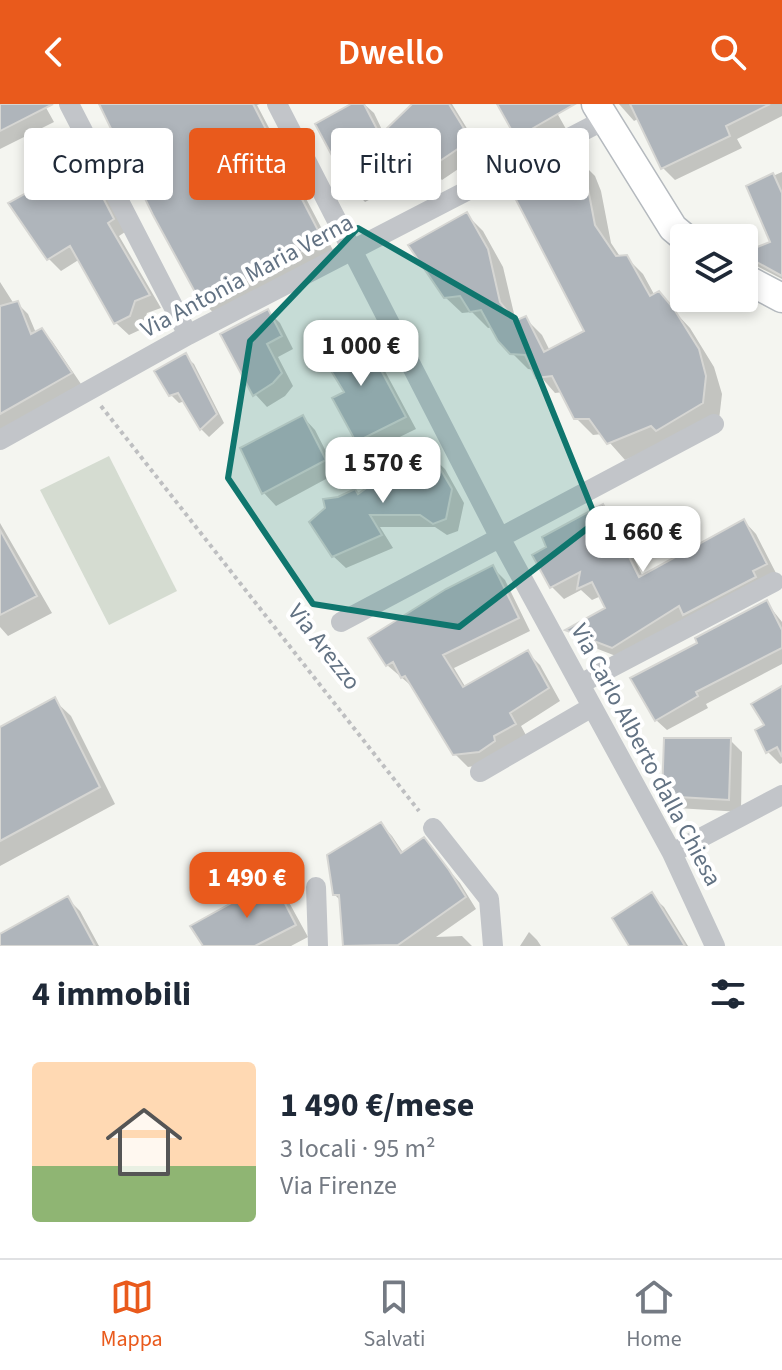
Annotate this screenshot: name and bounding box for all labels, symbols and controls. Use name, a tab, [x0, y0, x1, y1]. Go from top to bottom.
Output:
text: Dwello	[338, 27, 444, 78]
icon: back	[32, 30, 76, 74]
icon: search	[706, 30, 750, 74]
chip: Compra	[24, 128, 173, 200]
chip: Affitta	[189, 128, 315, 200]
chip: Filtri	[331, 128, 441, 200]
chip: Nuovo	[457, 128, 589, 200]
street label: Via Antonia Maria Verna	[135, 205, 359, 347]
map controls	[670, 224, 758, 312]
button: layers	[670, 224, 758, 312]
pin: 1 000 €	[287, 320, 435, 388]
text: 1 000 €	[321, 327, 401, 364]
pin: 1 570 €	[309, 437, 457, 505]
text: 1 570 €	[343, 444, 423, 481]
pin: 1 660 €	[569, 506, 717, 574]
text: 1 660 €	[603, 513, 683, 550]
street label: Via Arezzo	[279, 596, 369, 698]
street label: Via Carlo Alberto dalla Chiesa	[562, 618, 730, 892]
pin: 1 490 €	[173, 852, 321, 920]
text: 1 490 €	[207, 859, 287, 896]
text: 4 immobili	[32, 970, 191, 1019]
icon: filters	[706, 972, 750, 1016]
text: 1 490 €/mese	[280, 1081, 474, 1130]
icon: home	[96, 1094, 192, 1190]
text: 3 locali · 95 m²	[280, 1130, 436, 1167]
text: Via Firenze	[280, 1167, 397, 1204]
tab: Mappa	[100, 1275, 163, 1355]
tab: Salvati	[363, 1275, 425, 1355]
tab: Home	[626, 1275, 682, 1355]

